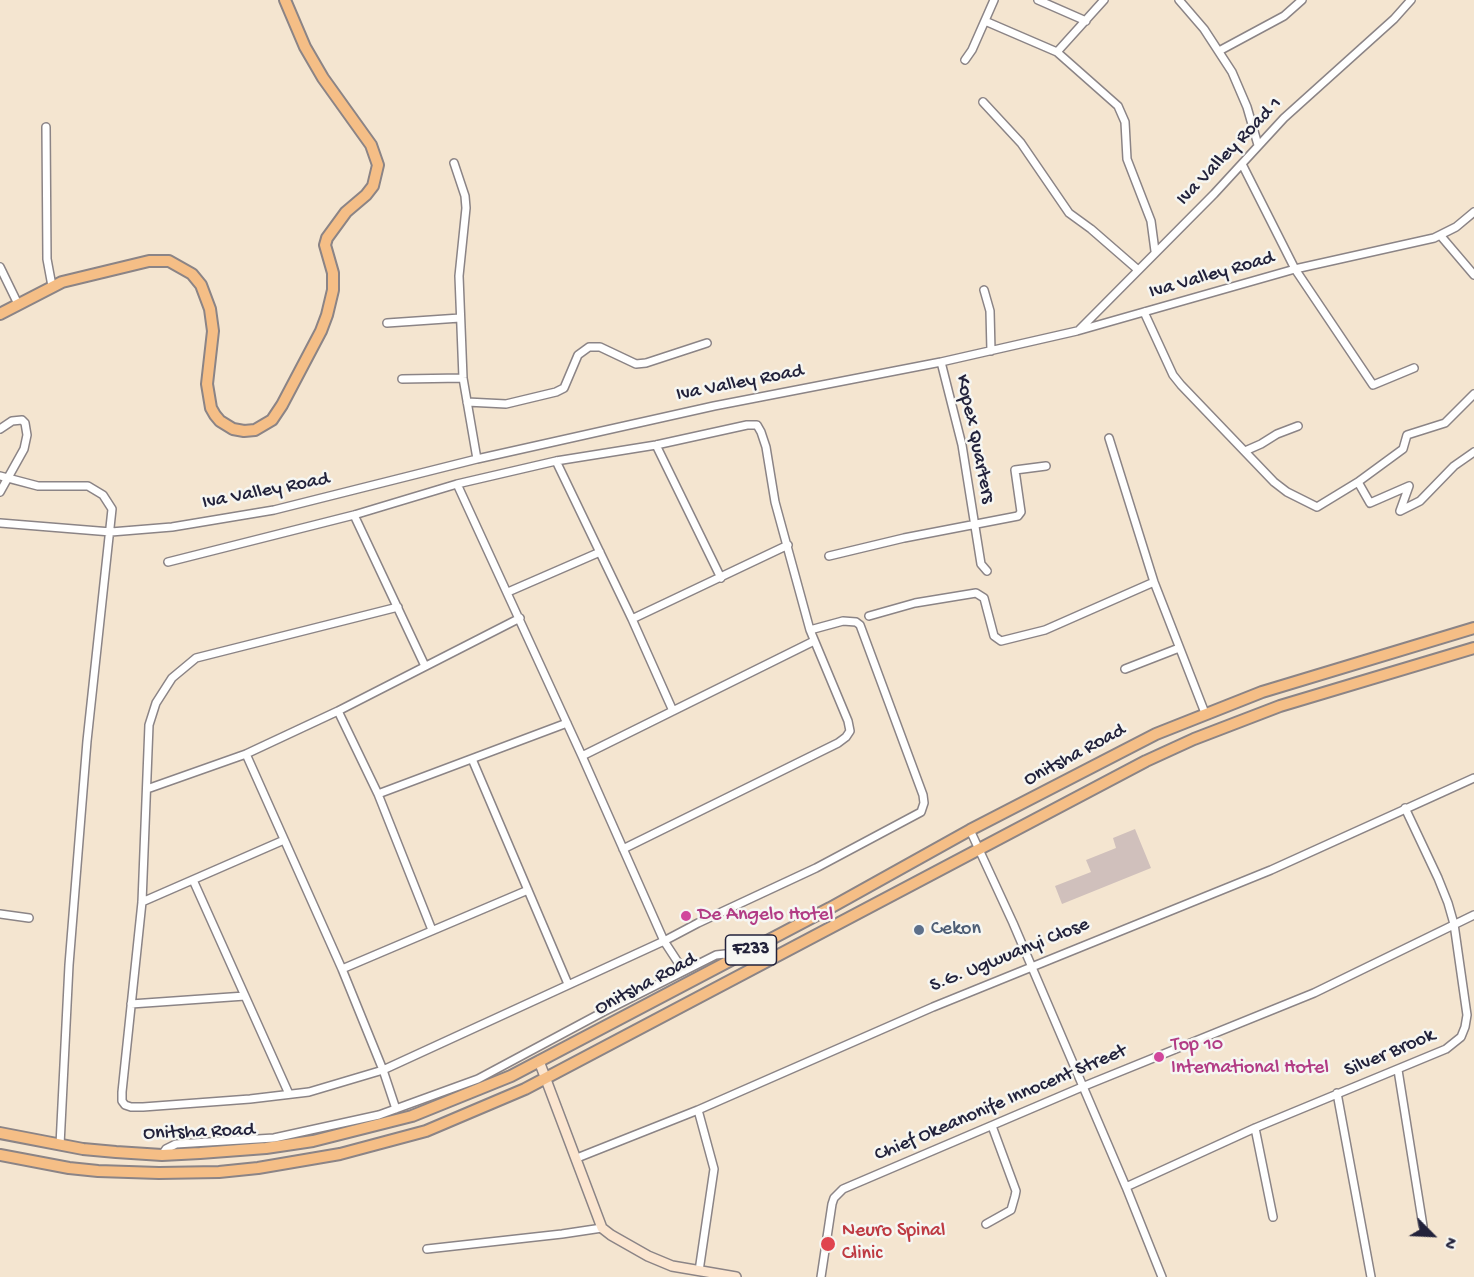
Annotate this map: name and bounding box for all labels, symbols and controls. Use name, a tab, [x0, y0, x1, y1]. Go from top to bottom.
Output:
street label: Iva Valley Road 1	[1172, 93, 1288, 211]
street label: Iva Valley Road	[1147, 247, 1277, 305]
street label: Iva Valley Road	[674, 360, 806, 408]
street label: Kopex Quarters	[949, 373, 999, 505]
street label: Iva Valley Road	[200, 468, 332, 516]
street label: Onitsha Road	[1020, 719, 1130, 793]
place label: De Angelo Hotel	[698, 904, 833, 928]
marker: De Angelo Hotel	[679, 909, 693, 923]
street label: S.G. Ugwuanyi Close	[927, 913, 1093, 999]
place label: Cekon	[931, 918, 981, 942]
marker: Cekon	[912, 923, 926, 937]
road number: F233	[726, 935, 777, 965]
street label: Onitsha Road	[591, 948, 701, 1022]
street label: Silver Brook	[1341, 1024, 1439, 1084]
place label: Top 10 International Hotel	[1171, 1034, 1329, 1081]
street label: Chief Okeanonife Innocent Street	[871, 1040, 1131, 1168]
marker: Top 10 International Hotel	[1152, 1050, 1166, 1064]
street label: Onitsha Road	[143, 1119, 255, 1147]
north arrow	[1402, 1205, 1462, 1265]
place label: Neuro Spinal Clinic	[842, 1220, 945, 1267]
text: N	[1438, 1234, 1460, 1251]
marker: Neuro Spinal Clinic	[819, 1235, 837, 1253]

